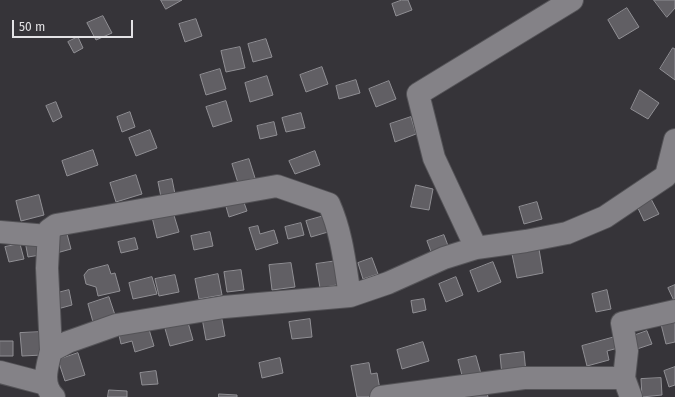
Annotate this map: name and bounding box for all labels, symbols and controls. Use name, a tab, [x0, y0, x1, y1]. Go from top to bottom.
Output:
scale bar	[14, 12, 135, 38]
text: 50 m	[19, 20, 45, 34]

